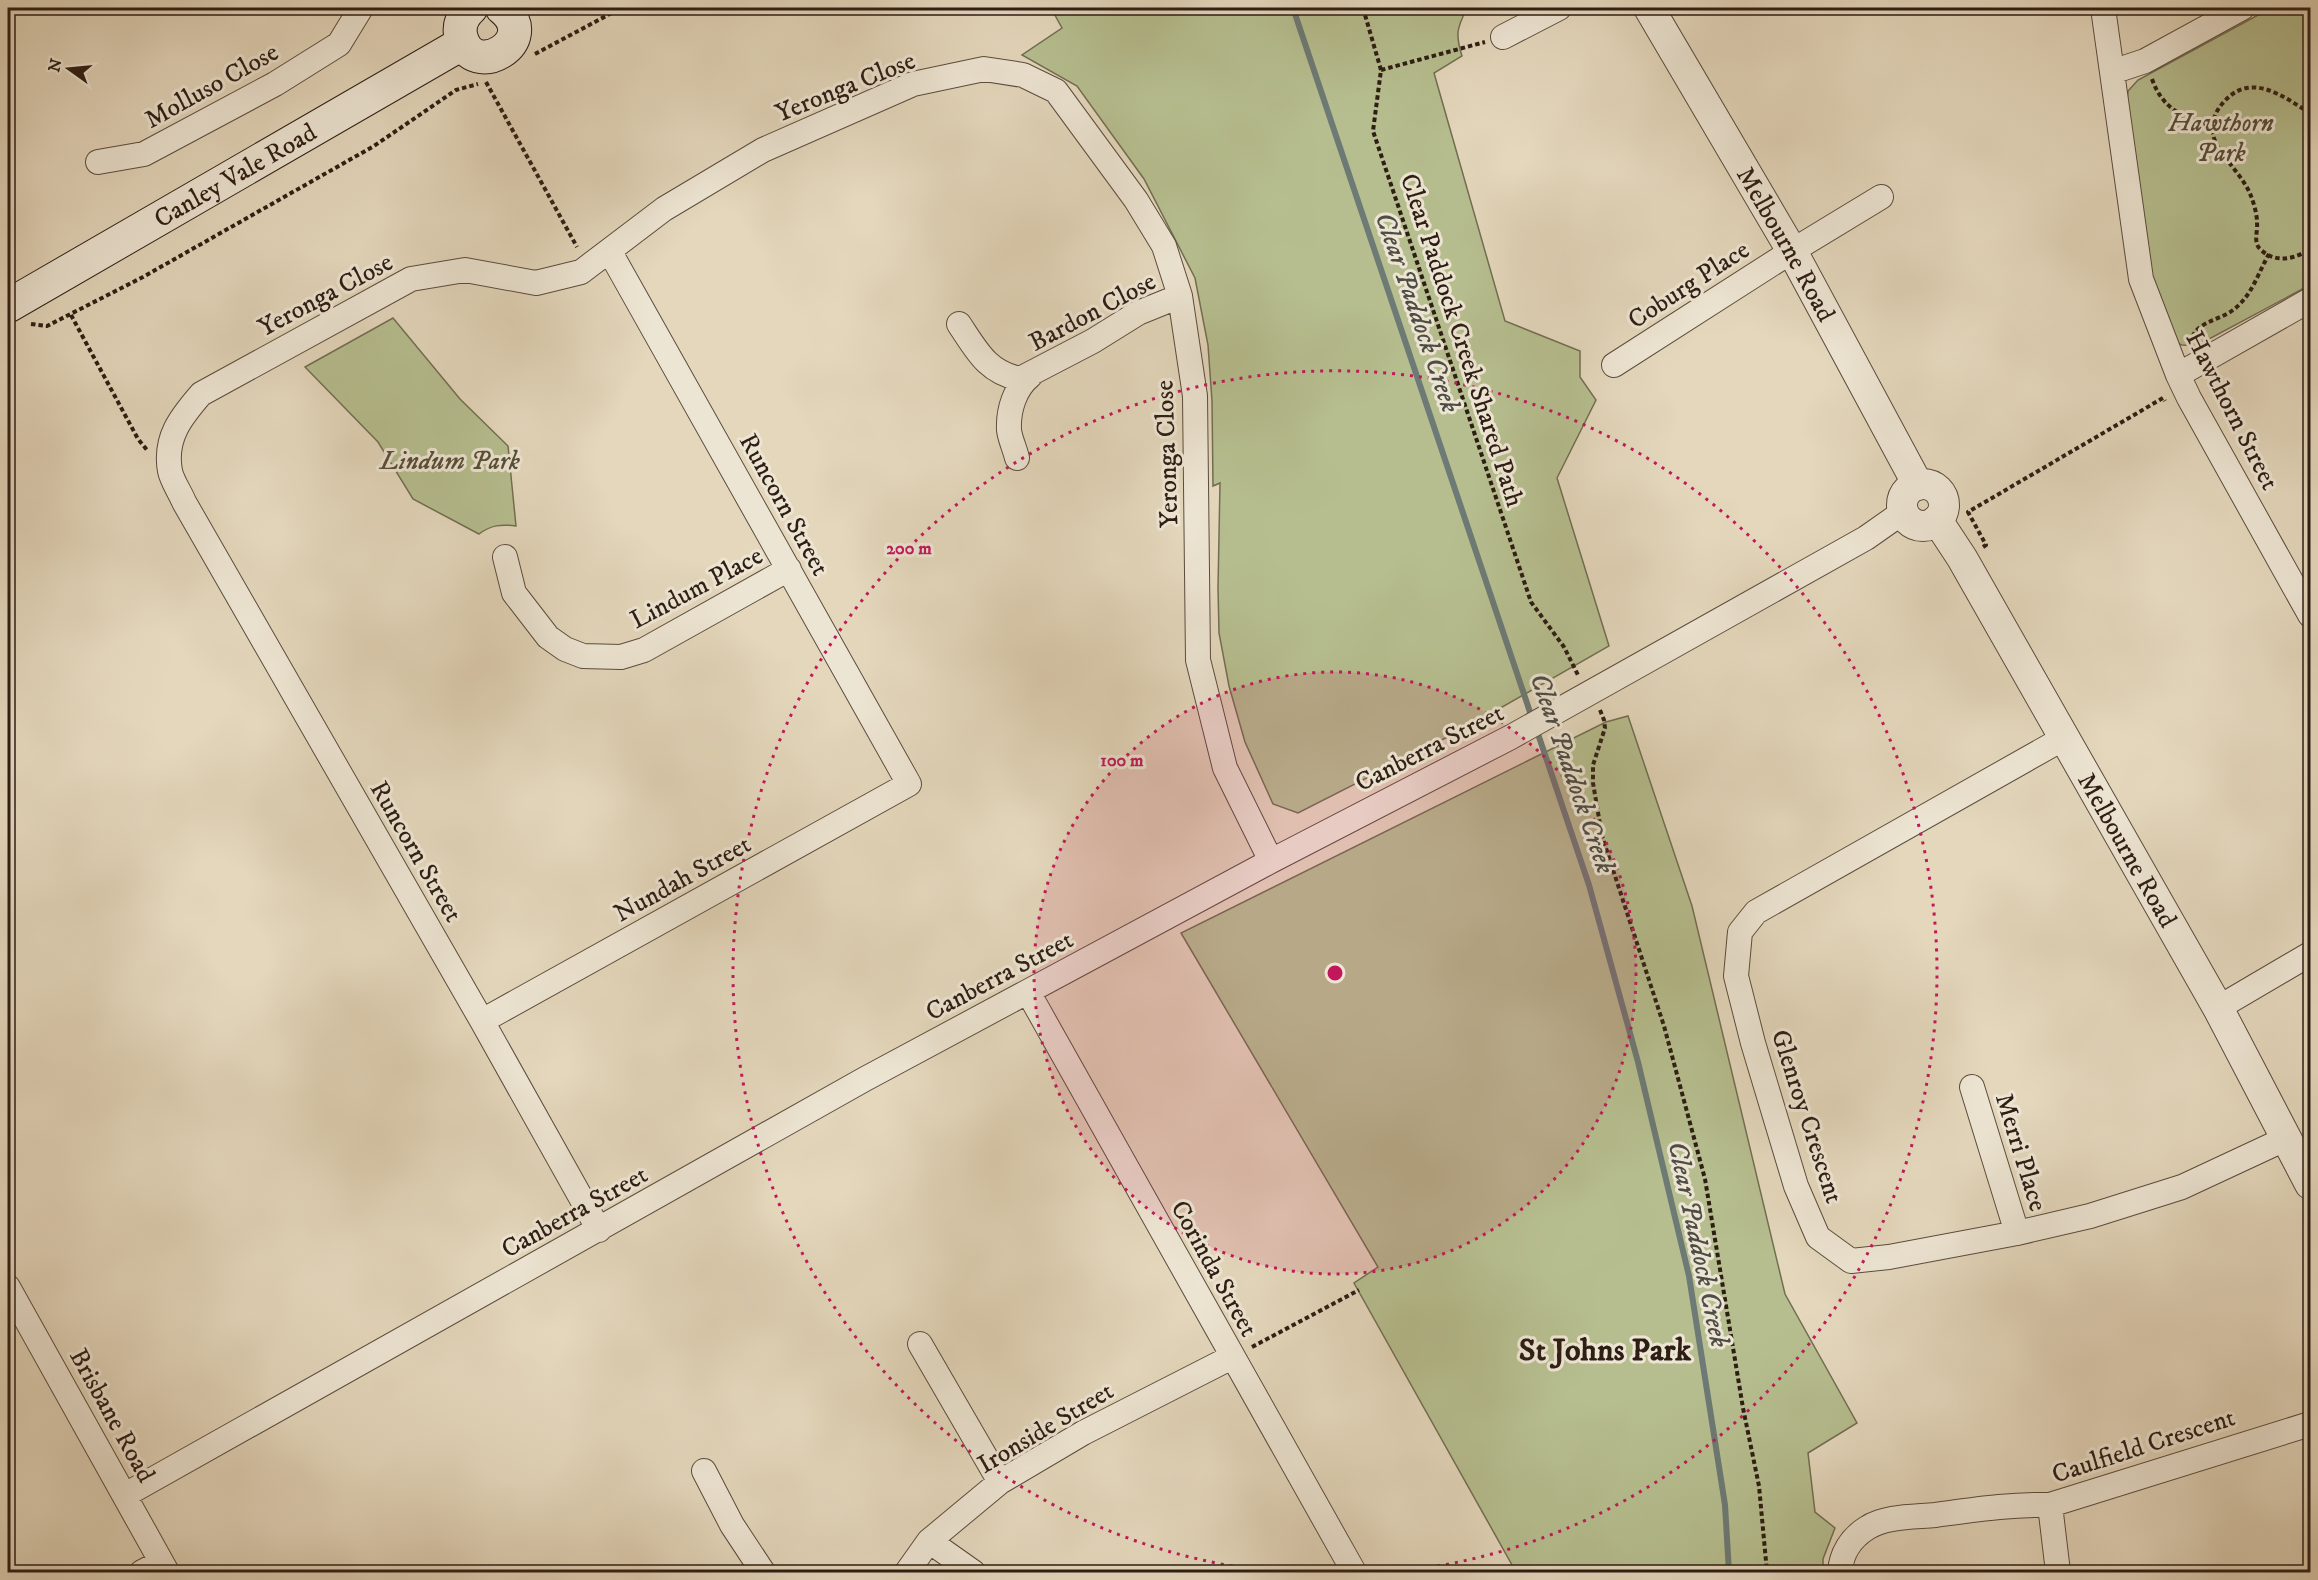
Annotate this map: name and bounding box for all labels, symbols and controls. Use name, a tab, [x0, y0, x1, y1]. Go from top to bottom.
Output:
street label: Molluso Close	[139, 36, 284, 137]
north arrow	[39, 39, 99, 99]
street label: Yeronga Close	[771, 44, 920, 130]
text: N	[44, 56, 67, 74]
park label: Hawthorn Park	[2167, 107, 2274, 170]
street label: Canley Vale Road	[148, 116, 323, 236]
street label: Melbourne Road	[1728, 161, 1842, 328]
street label: Clear Paddock Creek Shared Path	[1392, 170, 1531, 512]
water label: Clear Paddock Creek	[1367, 208, 1468, 418]
street label: Coburg Place	[1622, 234, 1756, 337]
street label: Yeronga Close	[253, 246, 399, 345]
street label: Bardon Close	[1024, 265, 1162, 360]
street label: Hawthorn Street	[2177, 326, 2286, 496]
street label: Yeronga Close	[1148, 380, 1187, 528]
street label: Runcorn Street	[731, 428, 836, 582]
park label: Lindum Park	[378, 445, 520, 478]
text: 200 m	[886, 538, 932, 560]
street label: Lindum Place	[625, 540, 769, 637]
water label: Clear Paddock Creek	[1522, 669, 1623, 879]
street label: Canberra Street	[1350, 697, 1509, 800]
text: 100 m	[1100, 750, 1144, 772]
street label: Melbourne Road	[2070, 767, 2184, 934]
street label: Runcorn Street	[362, 775, 469, 928]
street label: Nundah Street	[608, 828, 757, 930]
street label: Canberra Street	[920, 924, 1079, 1029]
centre of rings	[1325, 963, 1345, 983]
street label: Glenroy Crescent	[1763, 1026, 1850, 1207]
street label: Merri Place	[1987, 1089, 2054, 1215]
water label: Clear Paddock Creek	[1660, 1138, 1737, 1351]
street label: Canberra Street	[496, 1159, 654, 1266]
street label: Corinda Street	[1163, 1195, 1265, 1343]
district label: St Johns Park	[1519, 1331, 1692, 1371]
street label: Brisbane Road	[61, 1343, 162, 1489]
street label: Ironside Street	[972, 1375, 1120, 1482]
street label: Caulfield Crescent	[2048, 1401, 2239, 1492]

